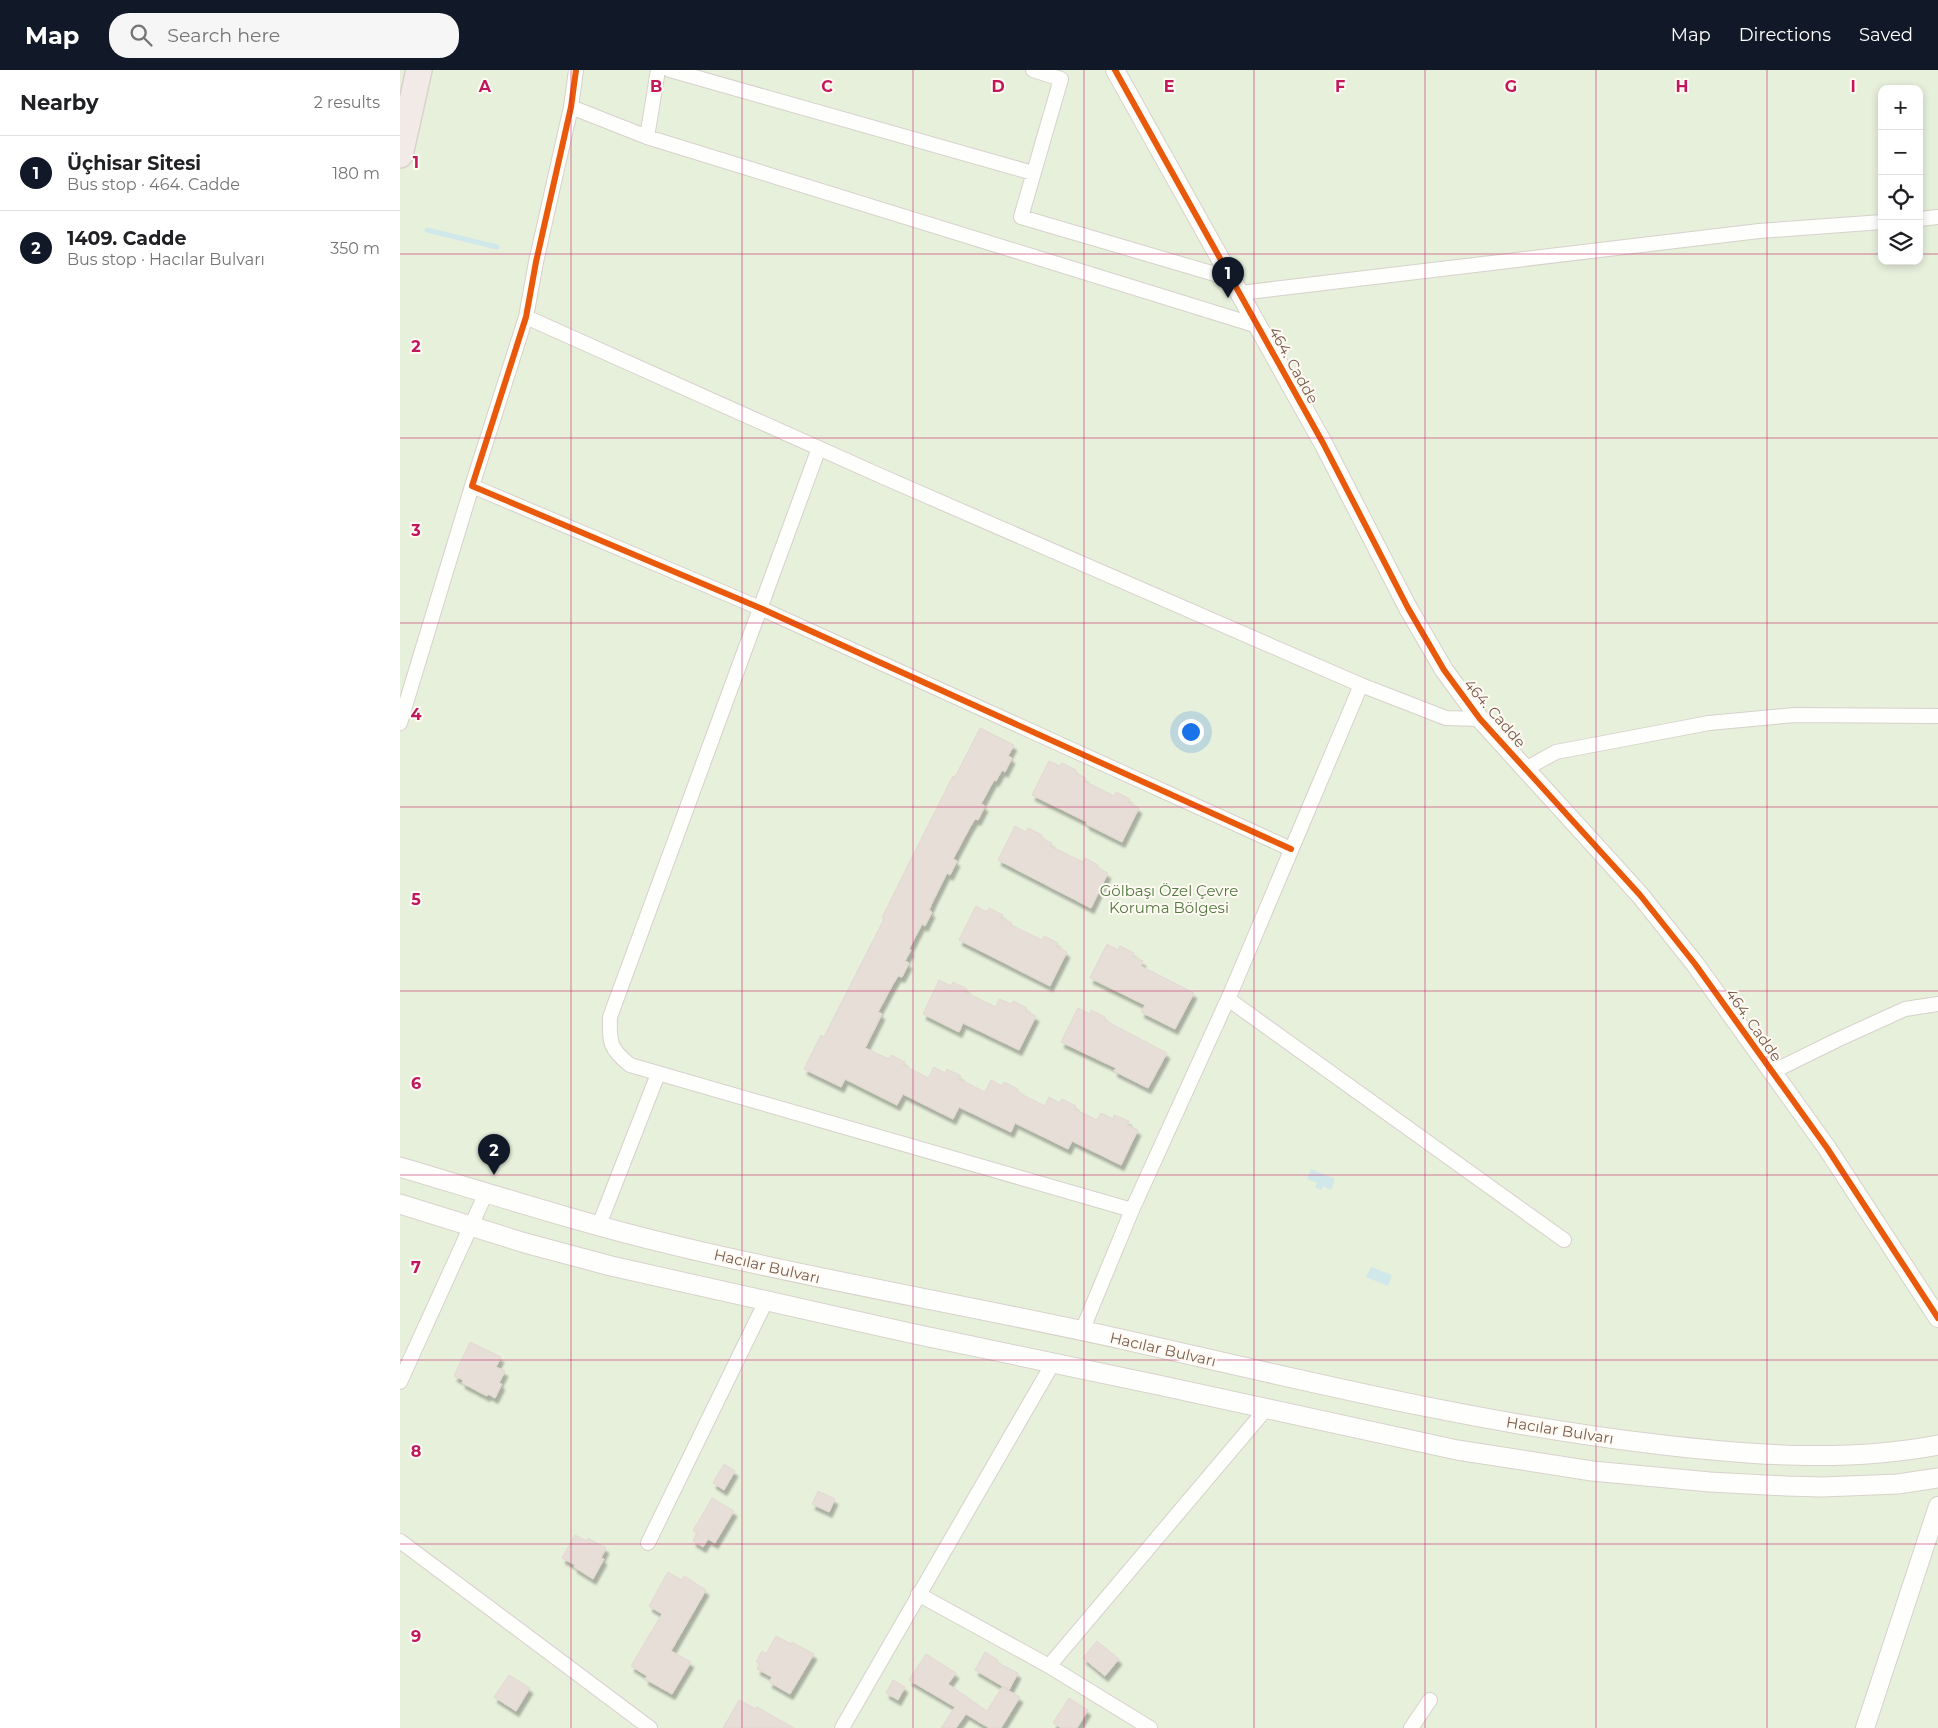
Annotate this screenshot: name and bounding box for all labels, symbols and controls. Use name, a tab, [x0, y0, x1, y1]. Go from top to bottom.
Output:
search box	[109, 13, 459, 58]
text: Map	[25, 21, 79, 50]
icon: search	[127, 21, 155, 49]
text: Search here	[167, 24, 280, 47]
text: Map	[1671, 24, 1711, 46]
text: Directions	[1739, 24, 1831, 46]
text: Saved	[1859, 24, 1913, 46]
text: A	[478, 77, 492, 96]
text: B	[650, 77, 662, 96]
text: C	[821, 77, 833, 96]
text: D	[991, 77, 1005, 96]
text: E	[1164, 77, 1174, 96]
text: F	[1335, 77, 1345, 96]
text: G	[1505, 77, 1517, 96]
text: H	[1676, 77, 1688, 96]
text: I	[1850, 77, 1856, 96]
map controls	[1878, 85, 1923, 265]
button: +	[1878, 85, 1923, 130]
text: Nearby	[20, 90, 99, 115]
text: 2 results	[314, 93, 380, 112]
button: −	[1878, 130, 1923, 175]
text: Üçhisar Sitesi	[67, 152, 201, 175]
text: 1	[413, 153, 419, 172]
text: 1	[33, 164, 39, 183]
text: 180 m	[332, 164, 380, 183]
text: Bus stop · 464. Cadde	[67, 175, 240, 194]
button: locate	[1878, 175, 1923, 220]
button: layers	[1878, 220, 1923, 265]
text: 1409. Cadde	[67, 227, 186, 250]
text: 2	[31, 239, 41, 258]
text: 350 m	[330, 239, 380, 258]
text: Bus stop · Hacılar Bulvarı	[67, 250, 265, 269]
pin: 1	[1212, 257, 1244, 298]
street label: 464. Cadde	[1265, 323, 1323, 407]
text: 2	[411, 337, 421, 356]
text: 3	[410, 521, 421, 540]
street label: 464. Cadde	[1460, 675, 1530, 751]
text: 4	[410, 705, 422, 724]
your location	[1178, 719, 1204, 745]
park label: Gölbaşı Özel Çevre Koruma Bölgesi	[1100, 881, 1238, 917]
text: 5	[411, 890, 421, 909]
street label: 464. Cadde	[1722, 985, 1786, 1065]
text: 6	[411, 1074, 421, 1093]
pin: 2	[478, 1134, 510, 1175]
street label: Hacılar Bulvarı	[712, 1245, 822, 1287]
text: 7	[411, 1258, 421, 1277]
street label: Hacılar Bulvarı	[1108, 1328, 1218, 1370]
street label: Hacılar Bulvarı	[1505, 1412, 1615, 1448]
text: 8	[411, 1442, 421, 1461]
text: 9	[411, 1627, 421, 1646]

